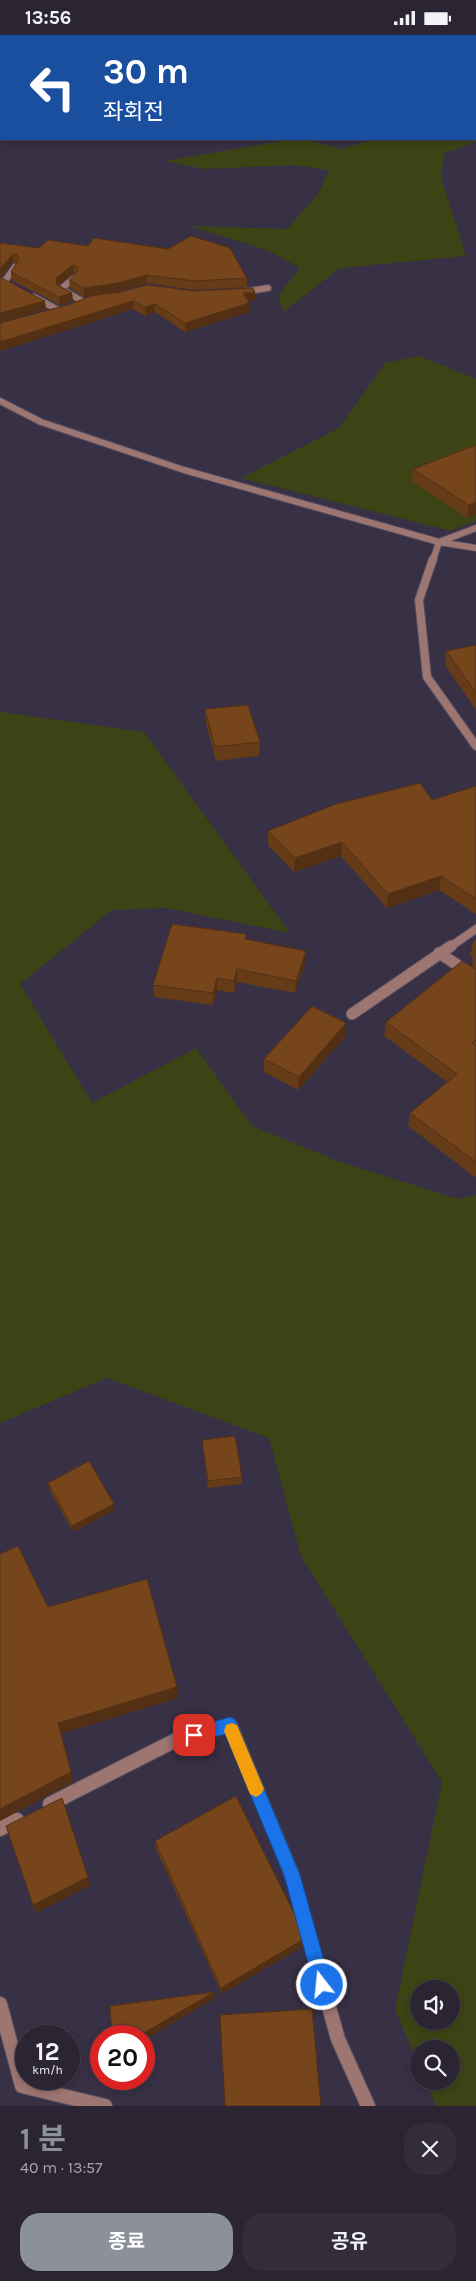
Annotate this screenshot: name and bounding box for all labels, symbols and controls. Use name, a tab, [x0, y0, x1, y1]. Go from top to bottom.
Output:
text: 13:56	[25, 7, 71, 29]
text: 30 m	[103, 51, 189, 92]
icon: left	[20, 55, 85, 120]
text: 좌회전	[103, 99, 164, 125]
pin	[173, 1714, 215, 1756]
icon: arrive	[180, 1721, 208, 1749]
position arrow	[295, 1958, 347, 2010]
map controls	[410, 1980, 460, 2090]
button: sound	[410, 1980, 460, 2030]
speed limit sign: 20	[90, 2025, 155, 2090]
text: 12	[35, 2037, 60, 2066]
button: search	[410, 2040, 460, 2090]
text: km/h	[32, 2063, 63, 2077]
text: 1 분	[20, 2121, 66, 2157]
button: close	[404, 2123, 456, 2175]
text: 40 m · 13:57	[20, 2158, 103, 2177]
button: 종료	[20, 2213, 233, 2271]
button: 공유	[243, 2213, 456, 2271]

